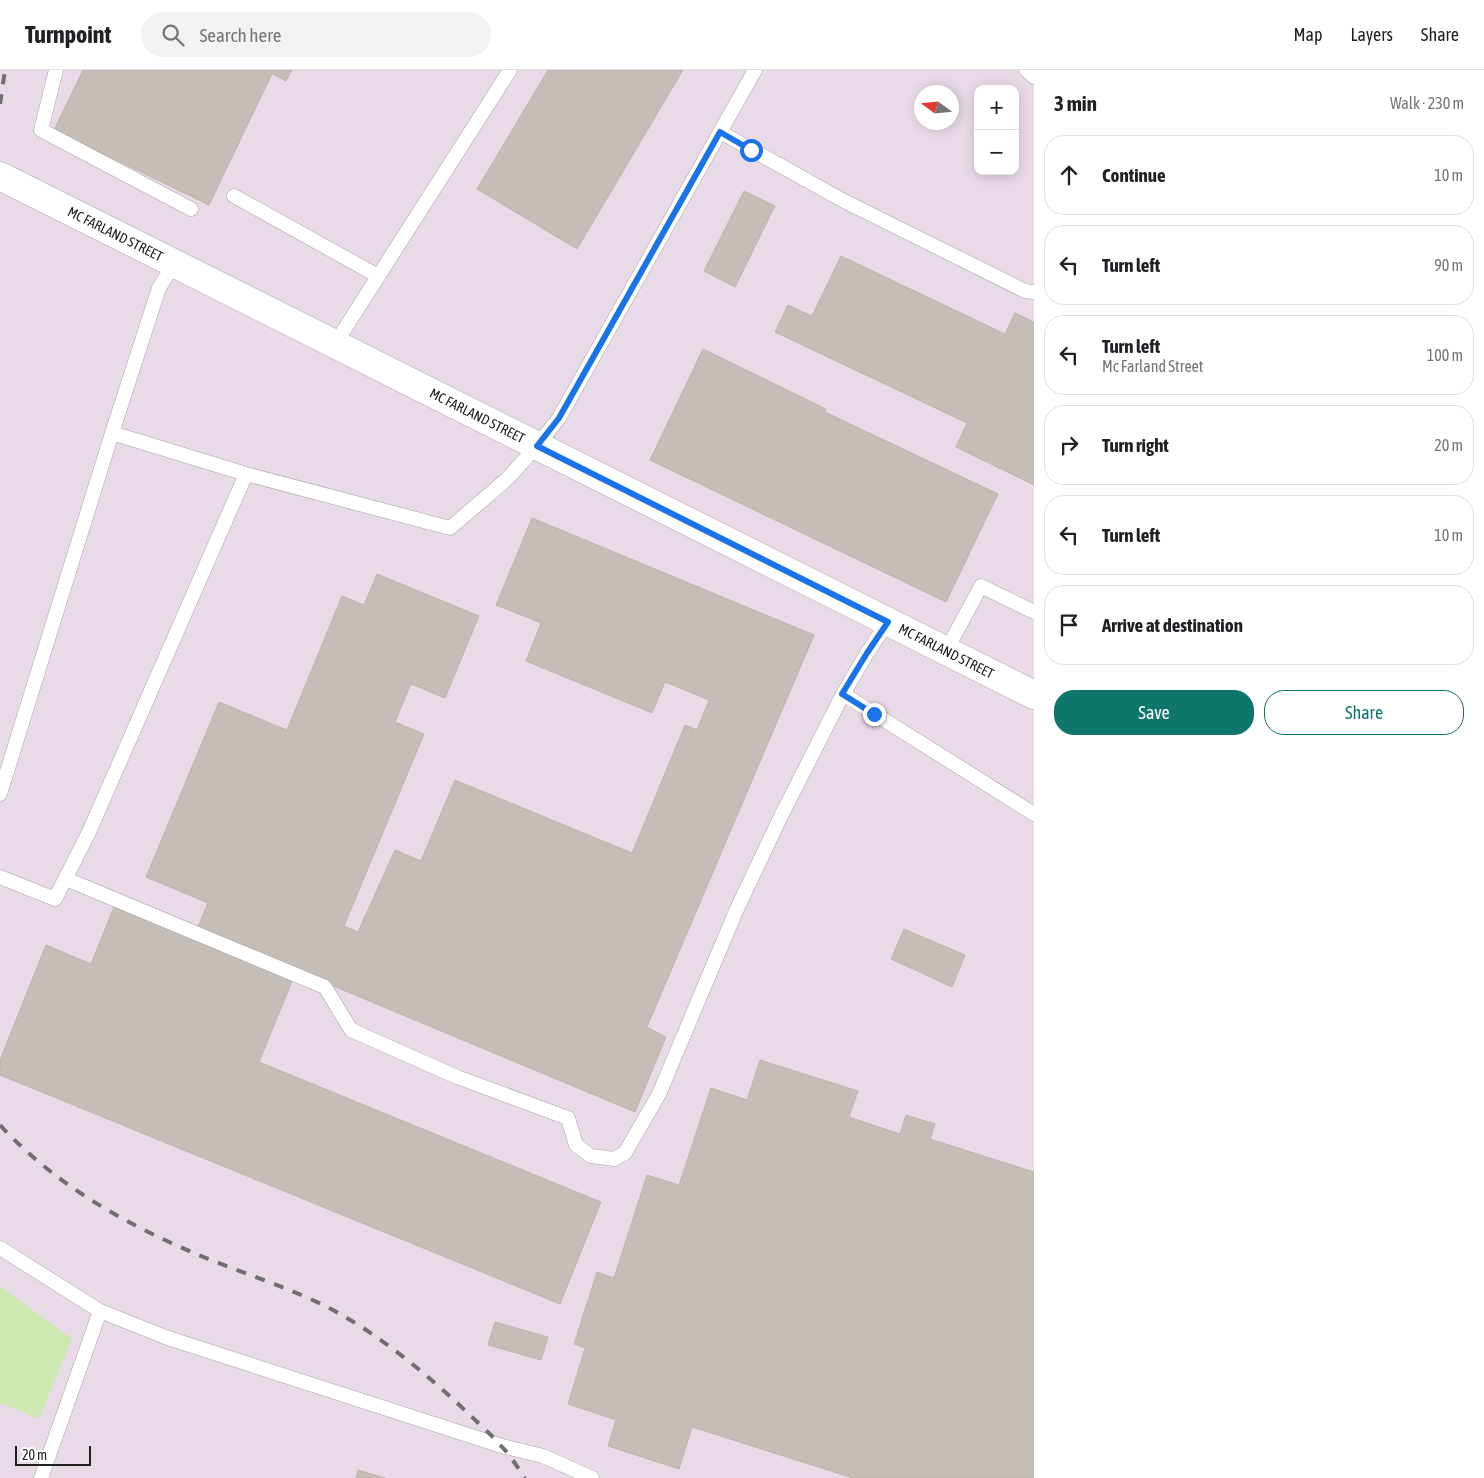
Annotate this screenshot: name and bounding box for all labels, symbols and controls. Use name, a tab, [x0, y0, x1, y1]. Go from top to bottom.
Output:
search box	[141, 12, 491, 57]
text: Turnpoint	[25, 21, 111, 48]
icon: search	[159, 21, 187, 49]
text: Search here	[199, 24, 281, 46]
text: Map	[1293, 24, 1322, 45]
text: Layers	[1350, 24, 1393, 45]
text: Share	[1421, 24, 1459, 45]
north arrow	[914, 85, 959, 130]
map controls	[974, 85, 1019, 175]
button: +	[974, 85, 1019, 130]
text: 3 min	[1054, 91, 1097, 115]
text: Walk · 230 m	[1390, 94, 1464, 112]
button: −	[974, 130, 1019, 175]
route start	[740, 139, 763, 162]
icon: ahead	[1055, 161, 1083, 189]
text: Continue	[1102, 164, 1166, 186]
text: 10 m	[1434, 166, 1463, 184]
street label: MC FARLAND STREET	[65, 203, 166, 264]
icon: left	[1055, 251, 1083, 279]
text: Turn left	[1102, 254, 1160, 276]
text: 90 m	[1434, 256, 1463, 274]
text: Turn left	[1102, 335, 1160, 357]
icon: left	[1055, 341, 1083, 369]
text: 100 m	[1427, 346, 1463, 364]
text: Mc Farland Street	[1102, 357, 1203, 375]
street label: MC FARLAND STREET	[427, 385, 527, 446]
icon: right	[1055, 431, 1083, 459]
text: Turn right	[1102, 434, 1169, 456]
text: 20 m	[1434, 436, 1463, 454]
icon: left	[1055, 521, 1083, 549]
text: Turn left	[1102, 524, 1160, 546]
text: 10 m	[1434, 526, 1463, 544]
icon: arrive	[1055, 611, 1083, 639]
text: Arrive at destination	[1102, 614, 1243, 636]
street label: MC FARLAND STREET	[896, 621, 997, 682]
button: Save	[1054, 690, 1254, 735]
button: Share	[1264, 690, 1464, 735]
route end	[863, 703, 886, 726]
scale bar	[15, 1443, 91, 1466]
text: 20 m	[22, 1447, 47, 1463]

